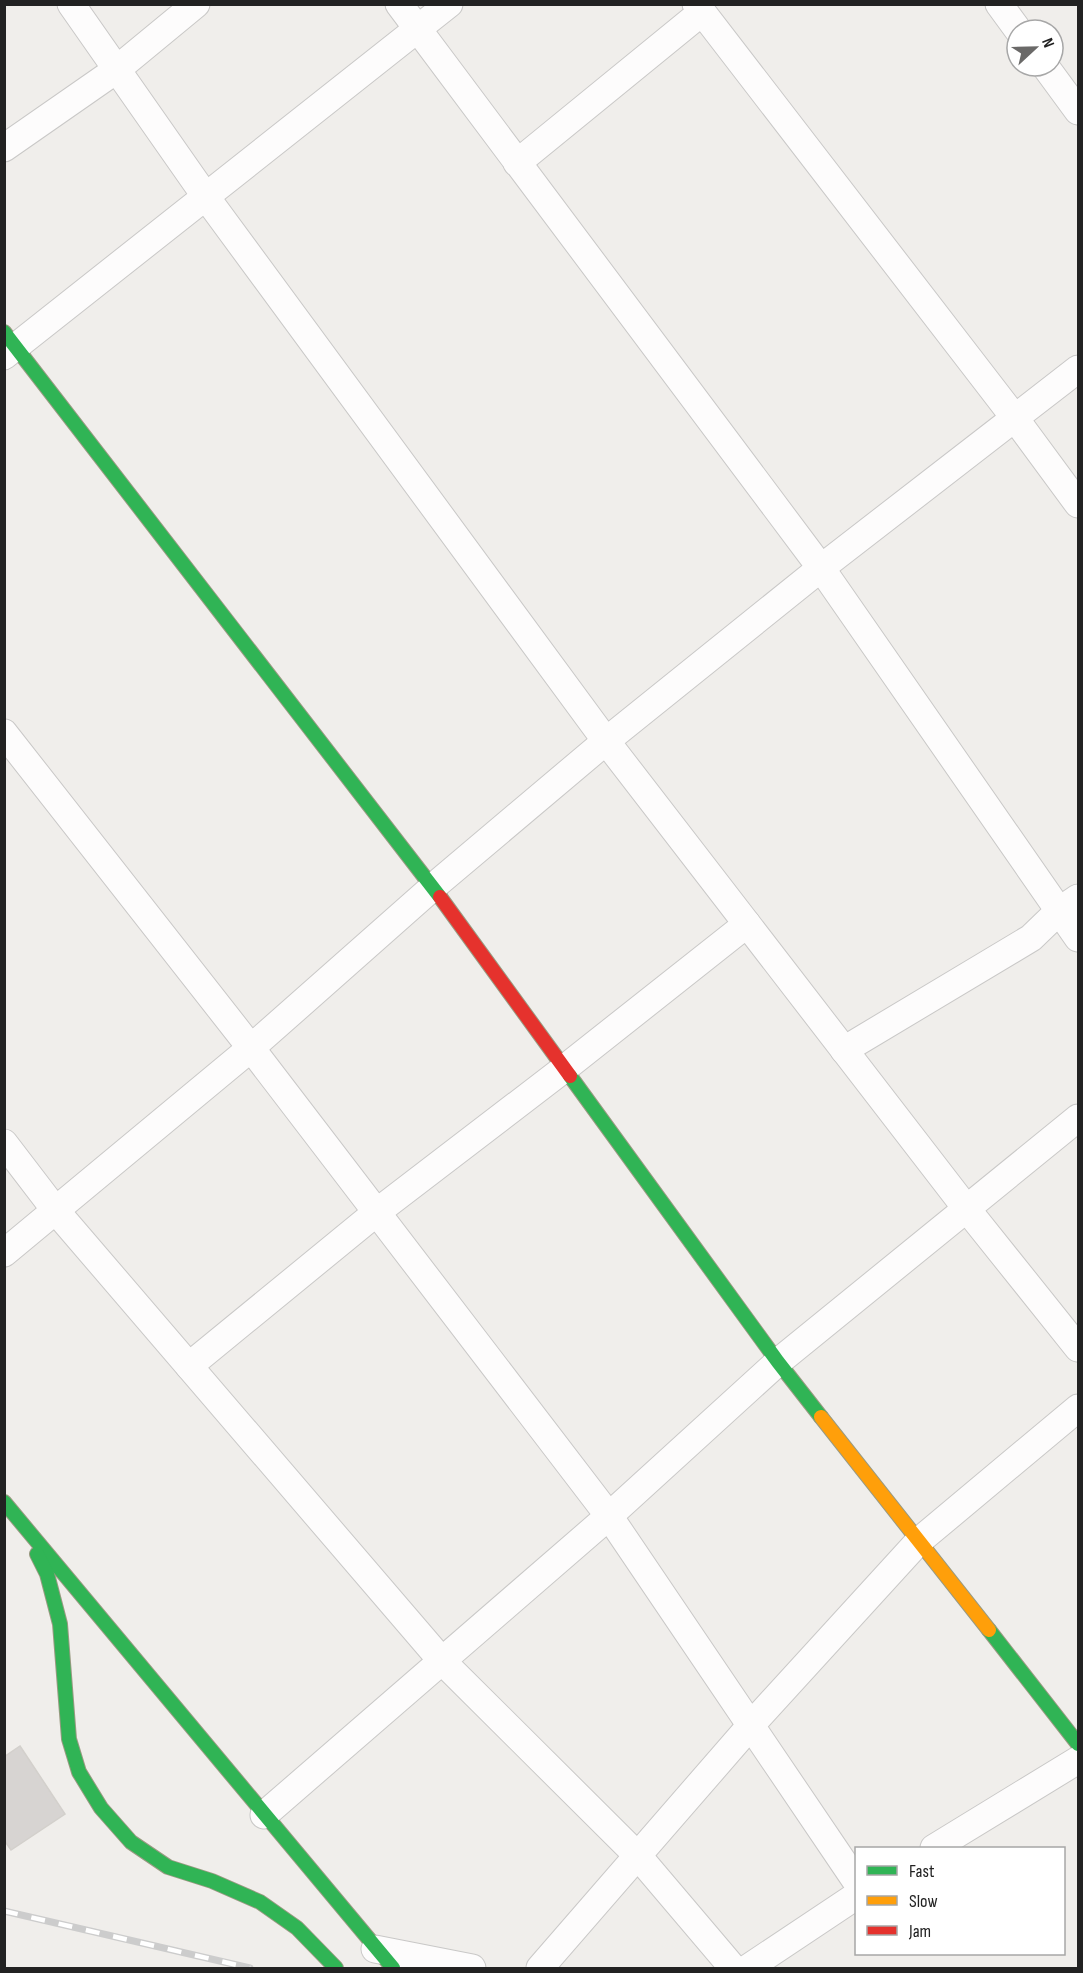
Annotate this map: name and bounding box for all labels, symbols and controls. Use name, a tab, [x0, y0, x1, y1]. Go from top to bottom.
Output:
north arrow	[1005, 18, 1065, 78]
text: N	[1037, 35, 1058, 50]
legend	[855, 1847, 1065, 1955]
text: Fast	[909, 1861, 935, 1882]
text: Slow	[909, 1891, 938, 1912]
text: Jam	[908, 1921, 931, 1942]

